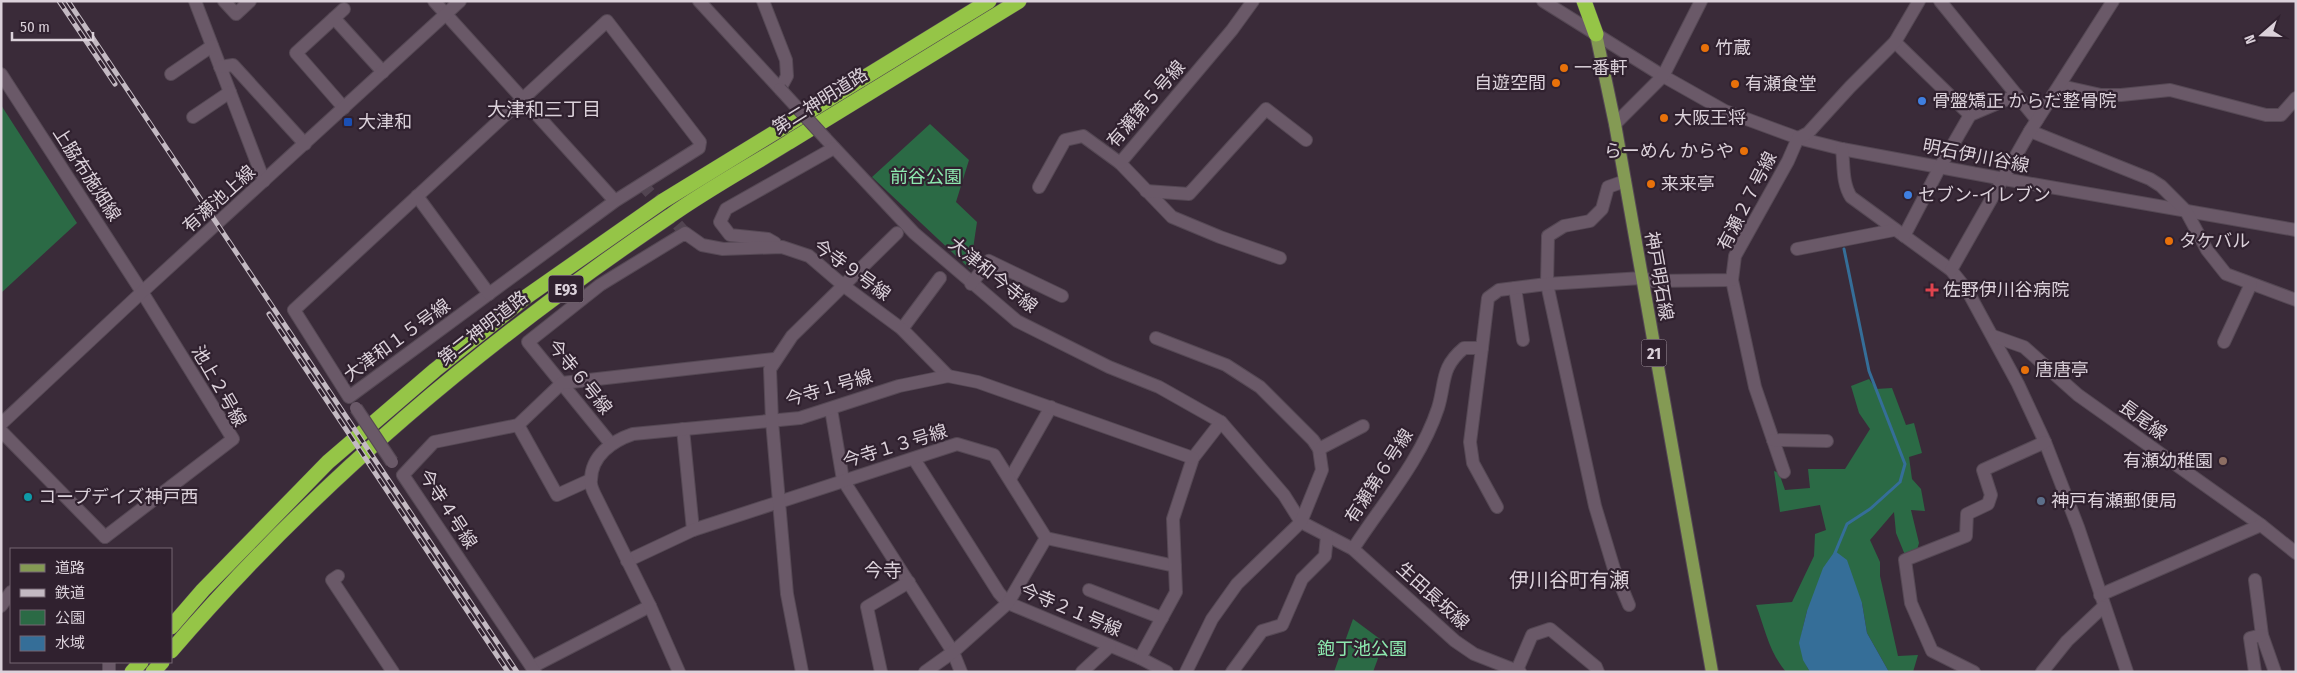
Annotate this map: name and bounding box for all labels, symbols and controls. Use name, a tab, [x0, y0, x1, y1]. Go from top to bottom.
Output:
scale bar	[12, 10, 94, 42]
north arrow	[2237, 10, 2287, 60]
text: 50 m	[20, 18, 50, 36]
text: N	[2241, 32, 2260, 46]
place label: 竹蔵	[1715, 37, 1751, 59]
marker: 竹蔵	[1699, 42, 1711, 54]
street label: 有瀬第５号線	[1102, 56, 1190, 152]
place label: 一番軒	[1574, 57, 1628, 79]
marker: 一番軒	[1558, 62, 1570, 74]
street label: 第二神明道路	[768, 63, 872, 139]
place label: 自遊空間	[1474, 72, 1546, 94]
place label: 有瀬食堂	[1745, 73, 1817, 95]
marker: 自遊空間	[1550, 77, 1562, 89]
marker: 有瀬食堂	[1729, 78, 1741, 90]
place label: 骨盤矯正 からだ整骨院	[1932, 90, 2116, 112]
marker: 骨盤矯正 からだ整骨院	[1916, 95, 1928, 107]
district label: 大津和三丁目	[487, 98, 601, 121]
place label: 大阪王将	[1674, 107, 1746, 129]
place label: 大津和	[358, 111, 412, 133]
marker: 大阪王将	[1658, 112, 1670, 124]
marker: 大津和	[342, 116, 354, 128]
street label: 上脇布施畑線	[48, 123, 126, 225]
street label: 明石伊川谷線	[1921, 135, 2031, 177]
place label: らーめん からや	[1604, 140, 1734, 162]
marker: らーめん からや	[1738, 145, 1750, 157]
street label: 有瀬２７号線	[1713, 148, 1781, 254]
street label: 有瀬池上線	[178, 161, 260, 237]
park label: 前谷公園	[890, 166, 962, 188]
place label: 来来亭	[1661, 173, 1715, 195]
marker: 来来亭	[1645, 178, 1657, 190]
place label: セブン-イレブン	[1918, 184, 2051, 206]
marker: セブン-イレブン	[1902, 189, 1914, 201]
street label: 神戸明石線	[1640, 230, 1678, 322]
place label: タケバル	[2179, 230, 2250, 252]
street label: 大津和今寺線	[944, 232, 1042, 318]
street label: 今寺９号線	[809, 235, 895, 305]
marker: タケバル	[2163, 235, 2175, 247]
road number: E93	[548, 276, 584, 302]
place label: 佐野伊川谷病院	[1943, 279, 2069, 301]
marker: 佐野伊川谷病院	[1925, 283, 1939, 297]
street label: 第二神明道路	[434, 286, 532, 370]
street label: 大津和１５号線	[340, 294, 454, 386]
street label: 今寺６号線	[543, 335, 617, 419]
road number: 21	[1642, 339, 1666, 366]
street label: 池上２号線	[187, 342, 251, 430]
place label: 唐唐亭	[2035, 359, 2089, 381]
marker: 唐唐亭	[2019, 364, 2031, 376]
street label: 今寺１号線	[783, 365, 875, 411]
street label: 長尾線	[2115, 395, 2171, 445]
street label: 今寺１３号線	[840, 420, 950, 472]
street label: 有瀬第６号線	[1340, 425, 1418, 527]
place label: 有瀬幼稚園	[2123, 450, 2213, 472]
marker: 有瀬幼稚園	[2217, 455, 2229, 467]
street label: 今寺４号線	[414, 465, 482, 553]
place label: コープデイズ神戸西	[38, 486, 198, 508]
place label: 神戸有瀬郵便局	[2051, 490, 2177, 512]
marker: コープデイズ神戸西	[22, 491, 34, 503]
marker: 神戸有瀬郵便局	[2035, 495, 2047, 507]
legend	[10, 548, 172, 663]
street label: 生田長坂線	[1392, 558, 1474, 634]
text: 道路	[55, 559, 85, 577]
district label: 今寺	[864, 559, 902, 582]
district label: 伊川谷町有瀬	[1509, 568, 1629, 592]
street label: 今寺２１号線	[1017, 579, 1125, 641]
text: 鉄道	[55, 584, 85, 602]
text: 公園	[55, 609, 85, 627]
text: 水域	[55, 634, 85, 652]
park label: 鉋丁池公園	[1317, 638, 1407, 660]

